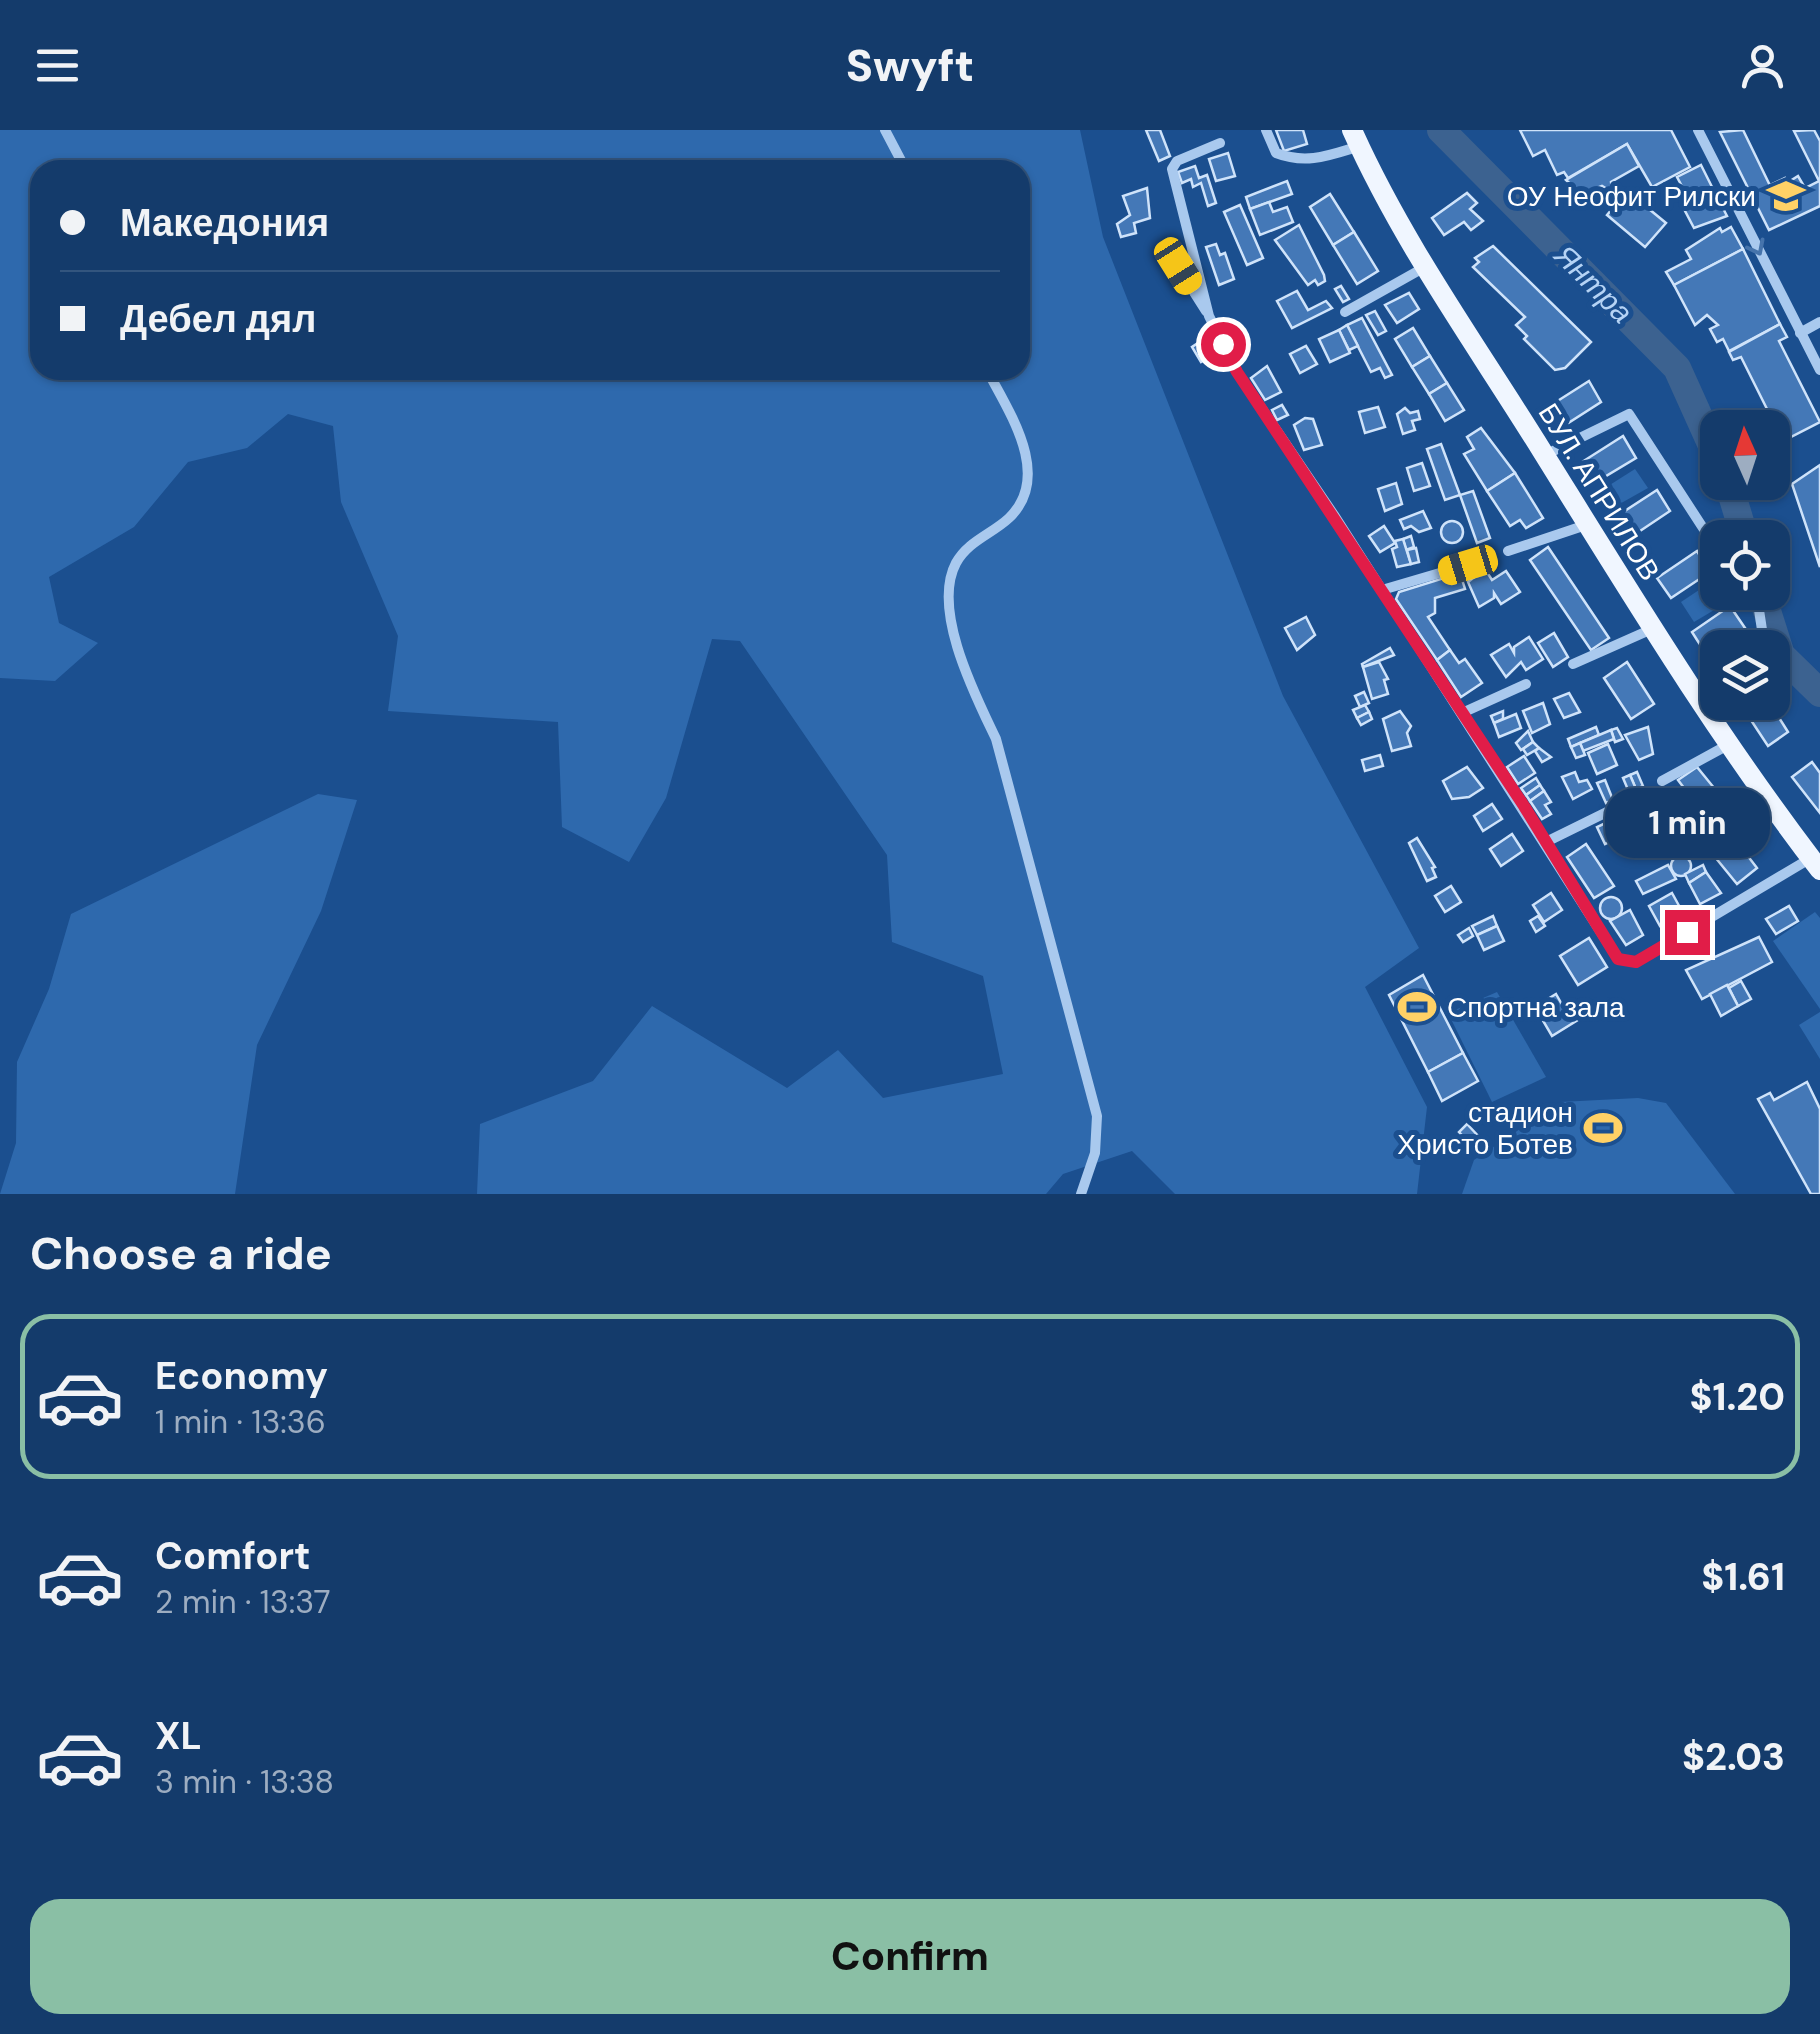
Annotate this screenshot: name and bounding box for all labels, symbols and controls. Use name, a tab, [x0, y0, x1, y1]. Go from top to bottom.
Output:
text: Swyft	[846, 36, 974, 95]
icon: menu	[30, 38, 85, 93]
icon: person	[1735, 38, 1790, 93]
school or university icon: ОУ Неофит Рилски	[1765, 175, 1807, 217]
place label: ОУ Неофит Рилски	[1507, 178, 1756, 215]
text: Македония	[120, 198, 329, 248]
car	[1149, 233, 1207, 299]
water label: Янтра	[1545, 235, 1641, 331]
one-way arrow	[1745, 238, 1764, 256]
text: Дебел дял	[120, 294, 316, 344]
route start	[1201, 322, 1246, 367]
street label: БУЛ. АПРИЛОВ	[1530, 397, 1668, 587]
north arrow	[1700, 410, 1790, 500]
map controls	[1700, 410, 1790, 720]
button: locate	[1700, 520, 1790, 610]
car	[1435, 542, 1501, 588]
button: layers	[1700, 630, 1790, 720]
callout: 1 min	[1604, 787, 1770, 857]
text: 1 min	[1648, 802, 1727, 844]
route end	[1665, 910, 1710, 955]
sports icon: Спортна зала	[1396, 986, 1438, 1028]
place label: Спортна зала	[1447, 989, 1625, 1026]
place label: стадион Христо Ботев	[1397, 1094, 1573, 1163]
sports icon: стадион Христо Ботев	[1582, 1107, 1624, 1149]
text: Choose a ride	[30, 1224, 332, 1283]
text: Economy	[155, 1351, 328, 1401]
icon: car	[35, 1352, 125, 1442]
text: $1.20	[1689, 1372, 1785, 1422]
text: 1 min · 13:36	[155, 1401, 326, 1443]
text: Comfort	[155, 1531, 311, 1581]
icon: car	[35, 1532, 125, 1622]
text: $1.61	[1701, 1552, 1785, 1602]
text: 2 min · 13:37	[155, 1581, 331, 1623]
text: XL	[155, 1711, 202, 1761]
icon: car	[35, 1712, 125, 1802]
text: $2.03	[1682, 1732, 1785, 1782]
text: 3 min · 13:38	[155, 1761, 334, 1803]
button: Confirm	[30, 1899, 1790, 2014]

